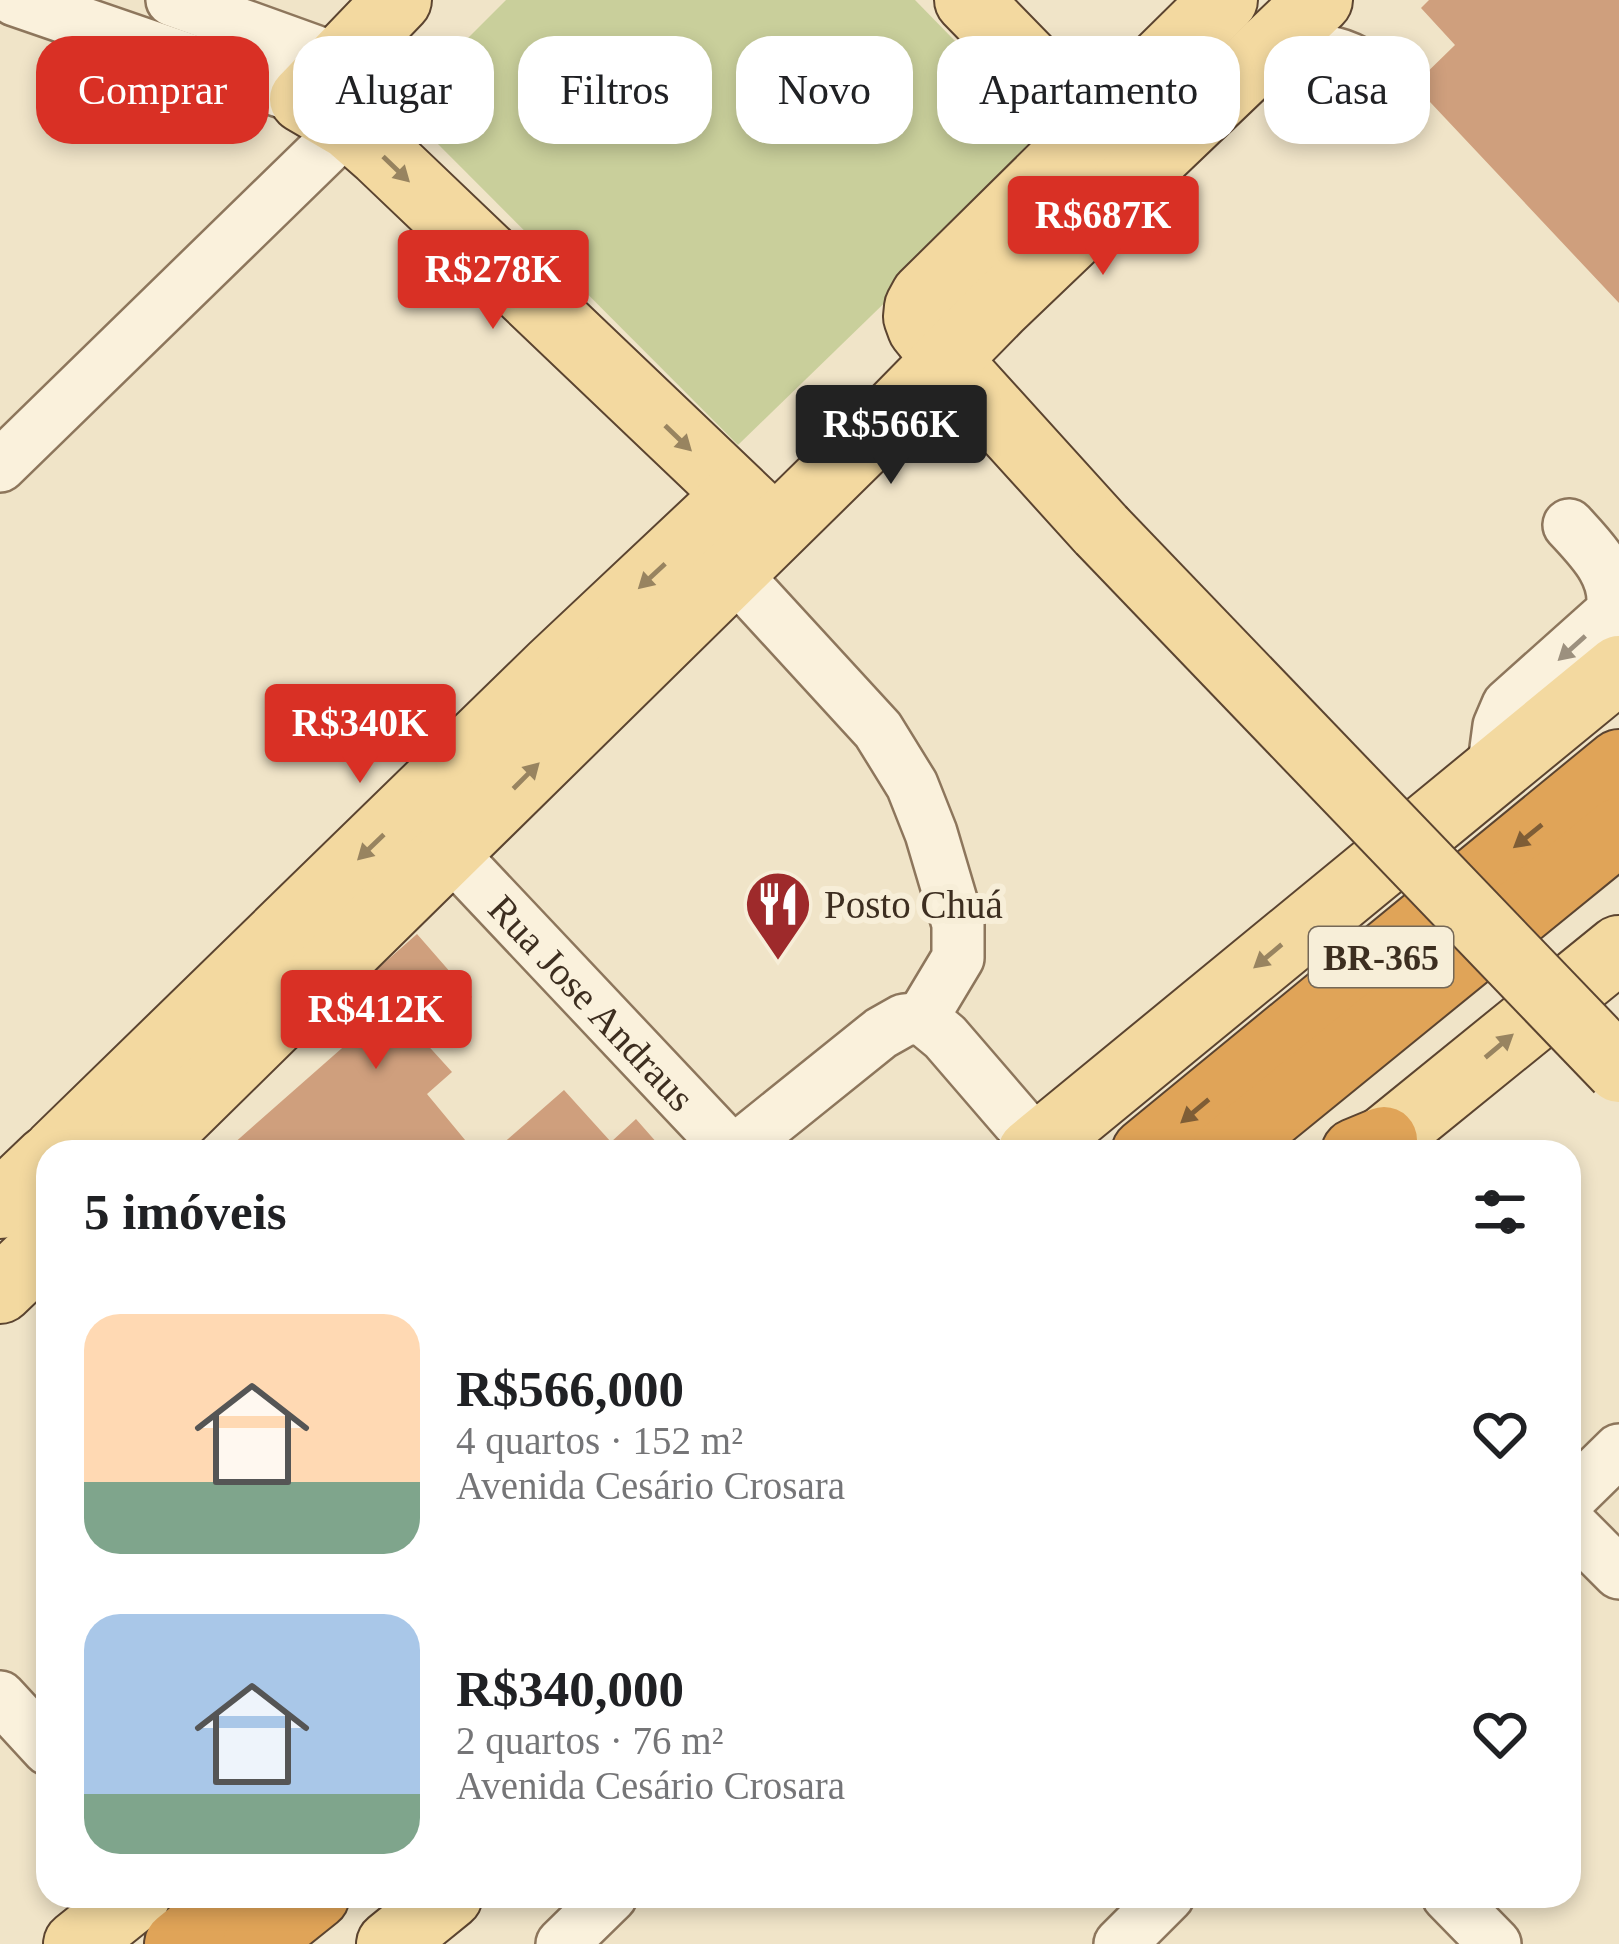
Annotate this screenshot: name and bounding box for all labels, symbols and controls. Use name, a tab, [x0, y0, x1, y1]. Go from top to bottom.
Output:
chip: Comprar	[36, 36, 269, 144]
chip: Alugar	[293, 36, 494, 144]
chip: Filtros	[518, 36, 712, 144]
chip: Novo	[736, 36, 913, 144]
chip: Apartamento	[937, 36, 1240, 144]
chip: Casa	[1264, 36, 1430, 144]
one-way arrow	[381, 154, 410, 182]
pin: R$687K	[1005, 176, 1201, 278]
text: R$687K	[1035, 193, 1171, 236]
pin: R$278K	[395, 230, 591, 332]
text: R$278K	[425, 247, 561, 290]
pin: R$566K	[793, 385, 989, 487]
text: R$566K	[823, 402, 959, 445]
one-way arrow	[663, 424, 692, 452]
one-way arrow	[638, 561, 667, 589]
one-way arrow	[1557, 634, 1587, 661]
pin: R$340K	[262, 684, 458, 786]
text: R$340K	[292, 701, 428, 744]
one-way arrow	[511, 763, 540, 791]
one-way arrow	[1513, 823, 1544, 848]
one-way arrow	[357, 832, 386, 860]
restaurant icon: Posto Chuá	[743, 869, 813, 963]
place label: Posto Chuá	[824, 883, 1003, 926]
street label: Rua Jose Andraus	[480, 886, 703, 1119]
road number: BR-365	[1309, 927, 1453, 987]
one-way arrow	[1253, 943, 1284, 969]
pin: R$412K	[278, 970, 474, 1072]
text: R$412K	[308, 987, 444, 1030]
one-way arrow	[1484, 1033, 1514, 1059]
one-way arrow	[1179, 1098, 1210, 1123]
icon: filters	[1467, 1179, 1533, 1245]
text: 5 imóveis	[84, 1184, 287, 1240]
text: R$566,000	[456, 1361, 684, 1417]
icon: home	[180, 1362, 324, 1506]
icon: heart	[1467, 1401, 1533, 1467]
text: 4 quartos · 152 m²	[456, 1419, 743, 1462]
text: Avenida Cesário Crosara	[456, 1464, 845, 1507]
text: R$340,000	[456, 1661, 684, 1717]
icon: home	[180, 1662, 324, 1806]
icon: heart	[1467, 1701, 1533, 1767]
text: 2 quartos · 76 m²	[456, 1719, 723, 1762]
text: Avenida Cesário Crosara	[456, 1764, 845, 1807]

